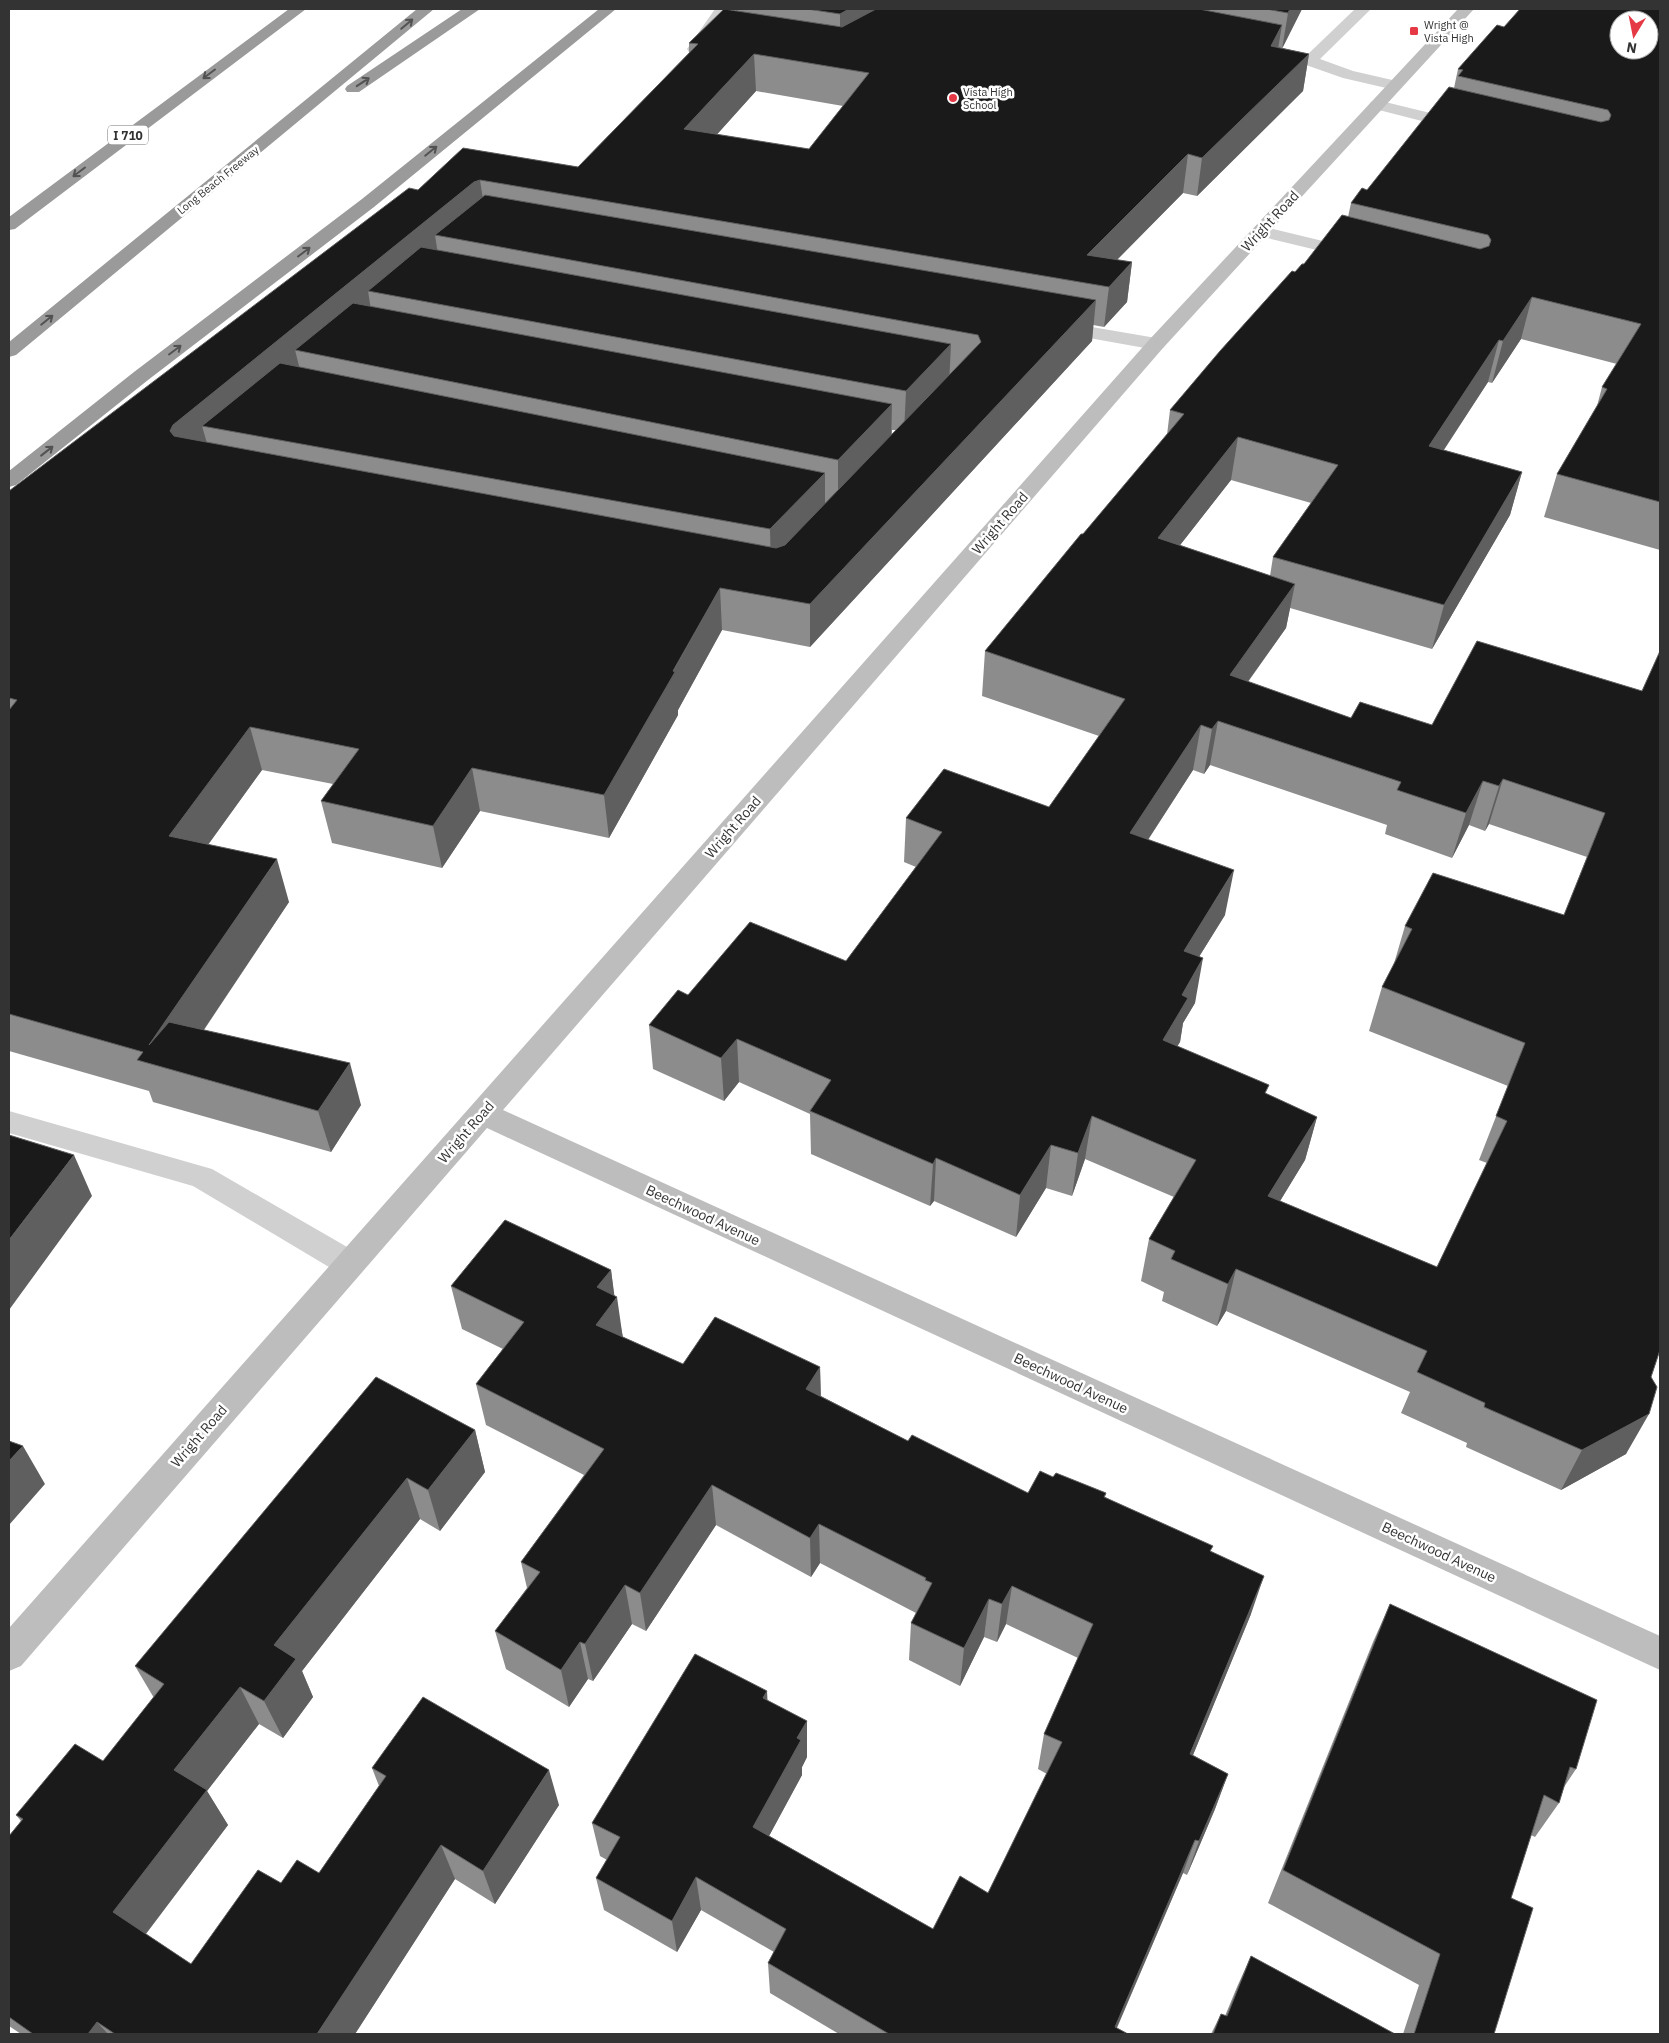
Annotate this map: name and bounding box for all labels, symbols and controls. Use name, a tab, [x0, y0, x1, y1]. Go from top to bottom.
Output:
north arrow	[1609, 10, 1659, 60]
place label: Wright @ Vista High	[1424, 18, 1474, 45]
one-way arrow	[401, 19, 414, 30]
marker: Wright @ Vista High	[1408, 25, 1420, 37]
text: N	[1625, 38, 1638, 58]
one-way arrow	[203, 69, 216, 80]
one-way arrow	[356, 77, 370, 87]
place label: Vista High School	[963, 85, 1013, 112]
marker: Vista High School	[947, 92, 959, 104]
road number: I 710	[108, 126, 148, 144]
street label: Long Beach Freeway	[174, 142, 262, 217]
one-way arrow	[424, 145, 437, 156]
one-way arrow	[73, 167, 86, 178]
street label: Wright Road	[1237, 187, 1303, 255]
one-way arrow	[297, 246, 310, 257]
one-way arrow	[40, 315, 53, 326]
one-way arrow	[168, 345, 182, 355]
one-way arrow	[40, 445, 53, 456]
street label: Wright Road	[968, 488, 1032, 558]
street label: Wright Road	[701, 792, 765, 862]
street label: Wright Road	[434, 1097, 498, 1167]
street label: Beechwood Avenue	[643, 1181, 763, 1249]
street label: Beechwood Avenue	[1011, 1349, 1131, 1417]
street label: Wright Road	[167, 1401, 231, 1471]
street label: Beechwood Avenue	[1379, 1518, 1499, 1586]

